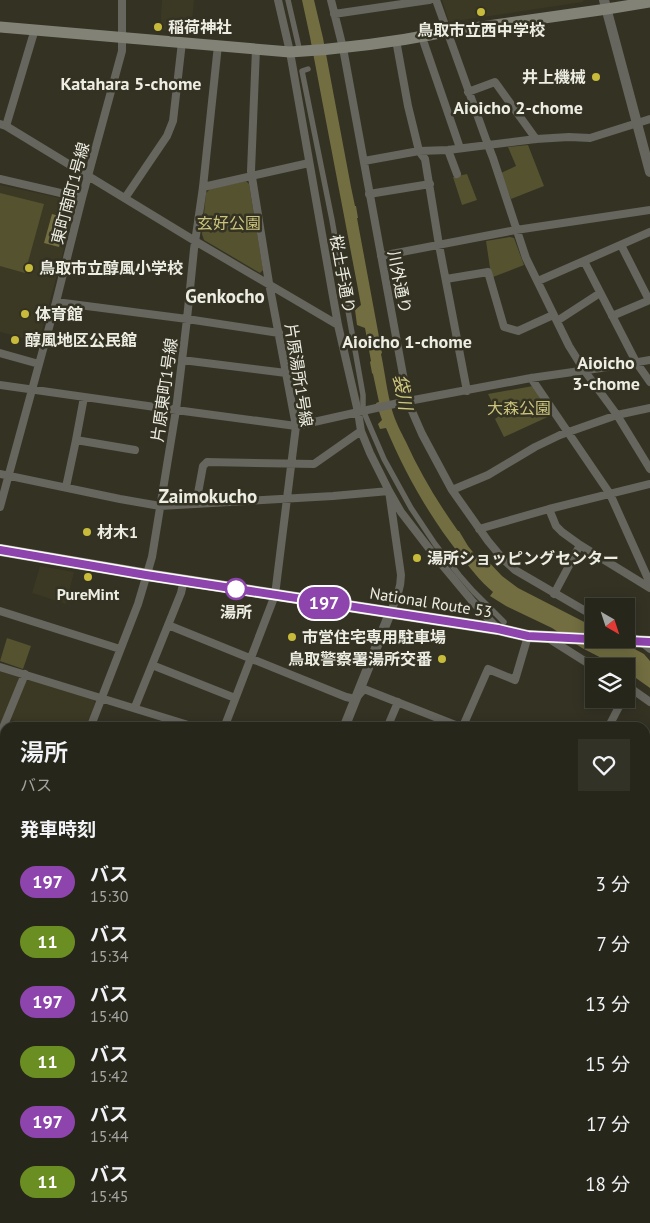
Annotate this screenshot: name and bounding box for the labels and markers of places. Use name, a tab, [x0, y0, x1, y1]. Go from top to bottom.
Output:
marker: 鳥取市立西中学校	[475, 6, 487, 18]
place label: 稲荷神社	[168, 17, 232, 37]
place label: 鳥取市立西中学校	[417, 20, 545, 40]
marker: 稲荷神社	[152, 21, 164, 33]
place label: 井上機械	[522, 67, 586, 87]
marker: 井上機械	[590, 71, 602, 83]
place label: 鳥取市立醇風小学校	[39, 258, 183, 278]
marker: 鳥取市立醇風小学校	[23, 262, 35, 274]
place label: 体育館	[35, 304, 83, 324]
marker: 体育館	[19, 308, 31, 320]
place label: 醇風地区公民館	[25, 330, 137, 350]
marker: 醇風地区公民館	[9, 334, 21, 346]
place label: 材木1	[97, 522, 138, 542]
marker: 材木1	[81, 526, 93, 538]
place label: 湯所ショッピングセンター	[427, 548, 619, 568]
marker: 湯所ショッピングセンター	[411, 552, 423, 564]
marker: PureMint	[82, 571, 94, 583]
marker: 湯所	[225, 578, 247, 600]
place label: PureMint	[57, 584, 120, 604]
place label: 湯所	[220, 602, 252, 622]
place label: 市営住宅専用駐車場	[302, 627, 446, 647]
marker: 市営住宅専用駐車場	[286, 631, 298, 643]
place label: 鳥取警察署湯所交番	[288, 649, 432, 669]
marker: 鳥取警察署湯所交番	[436, 653, 448, 665]

